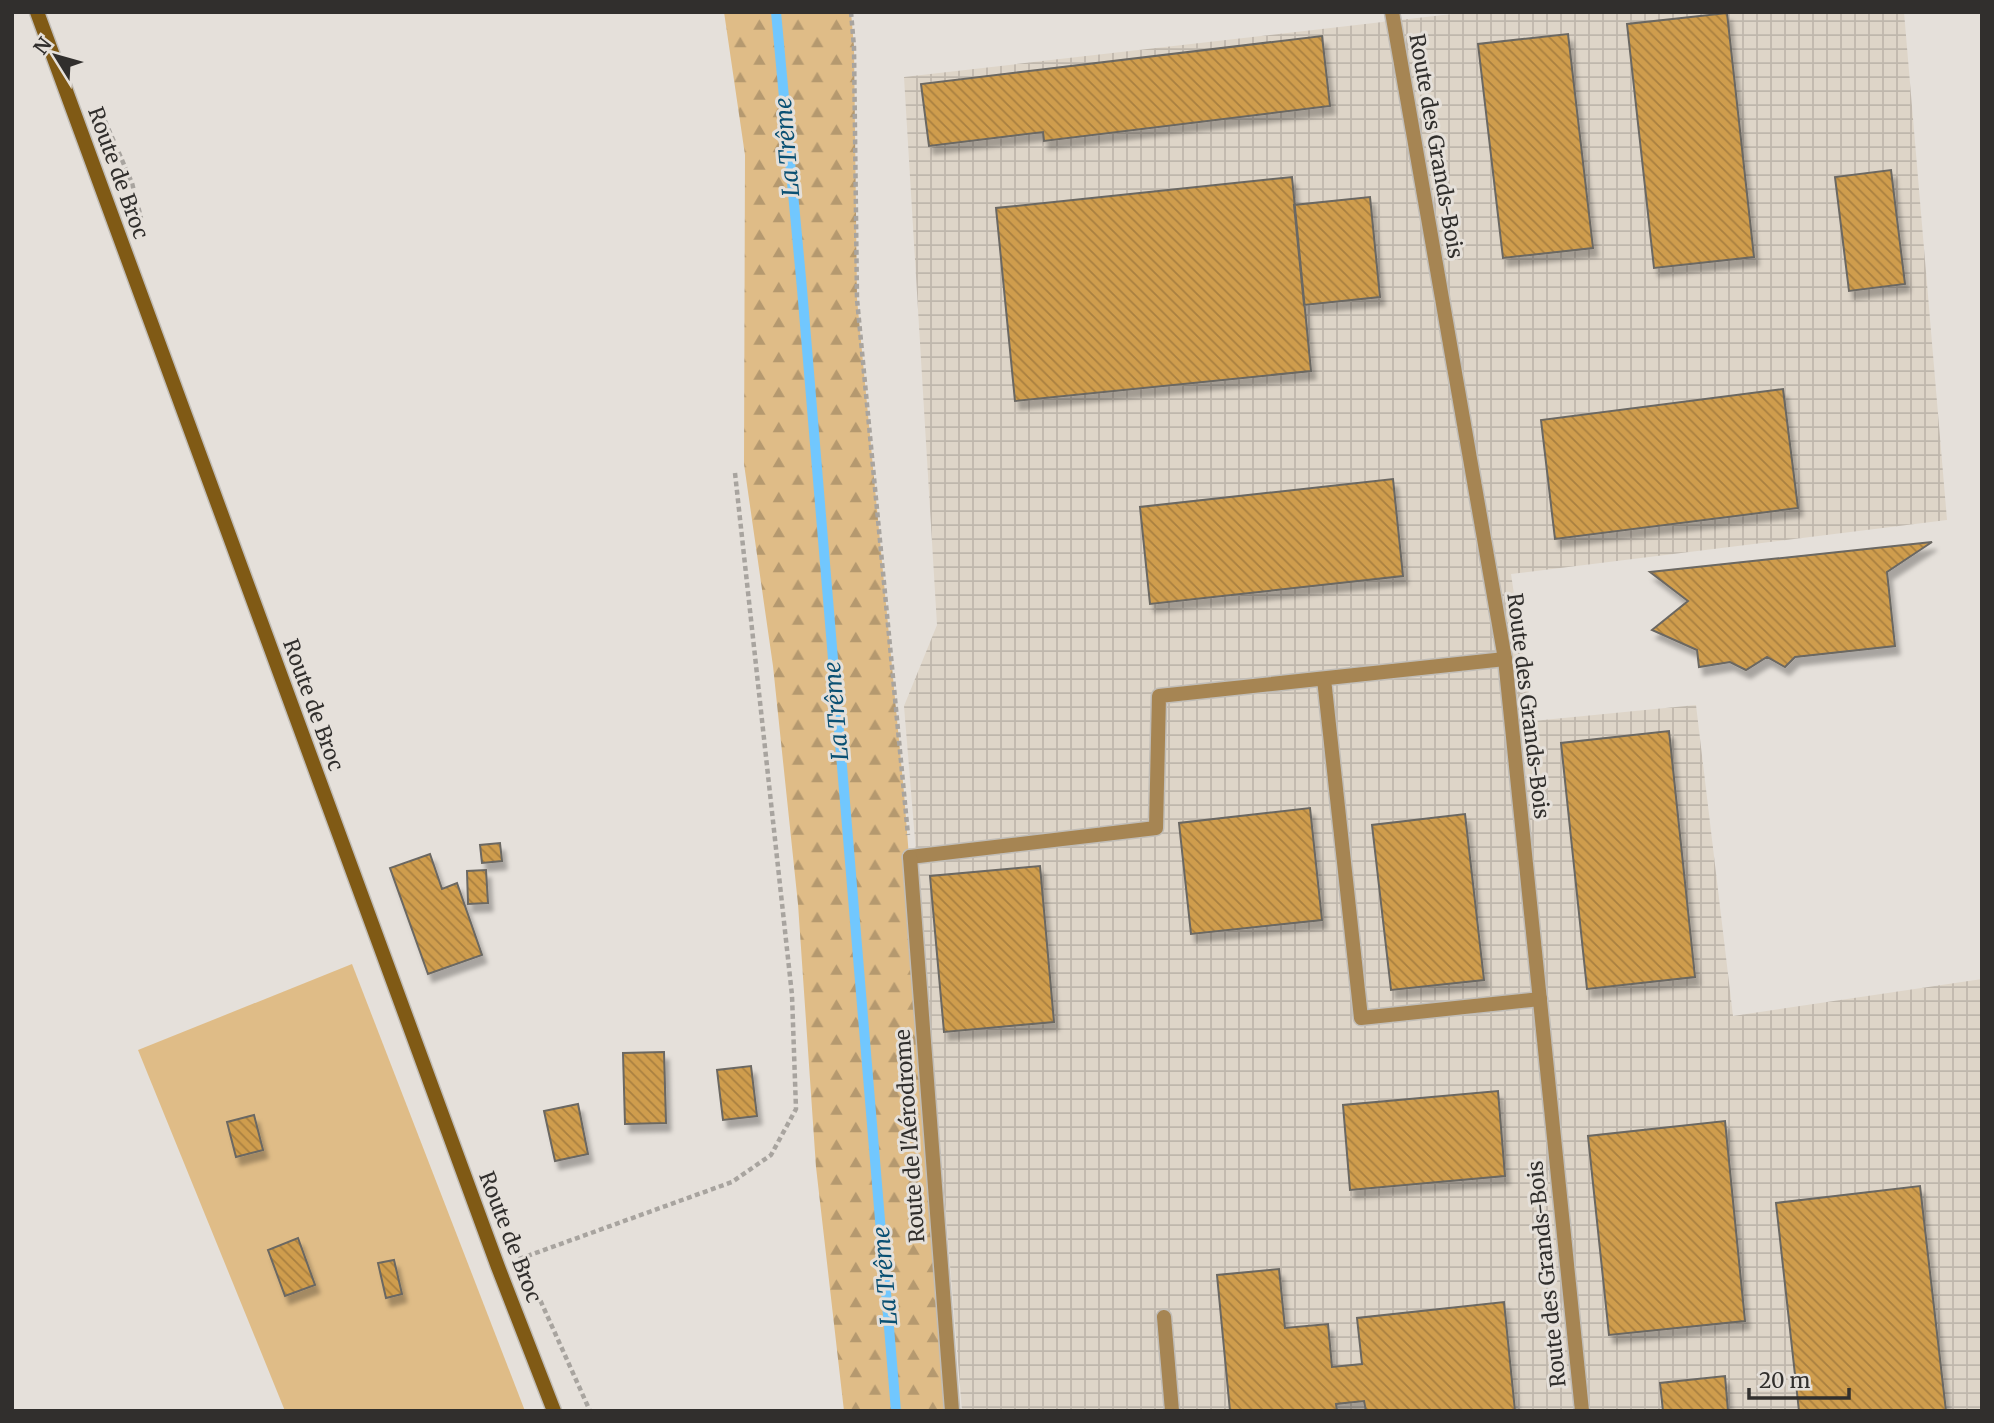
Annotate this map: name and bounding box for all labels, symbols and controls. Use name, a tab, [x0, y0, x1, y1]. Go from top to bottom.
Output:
north arrow	[21, 21, 91, 91]
street label: Route des Grands-Bois	[1403, 32, 1470, 260]
text: N	[28, 33, 57, 59]
water label: La Trême	[768, 96, 805, 198]
street label: Route de Broc	[82, 103, 155, 242]
street label: Route des Grands-Bois	[1501, 591, 1556, 821]
street label: Route de Broc	[277, 635, 350, 774]
water label: La Trême	[817, 660, 854, 762]
street label: Route de l'Aérodrome	[889, 1028, 930, 1244]
street label: Route des Grands-Bois	[1521, 1159, 1572, 1389]
street label: Route de Broc	[473, 1167, 548, 1306]
water label: La Trême	[866, 1225, 903, 1327]
scale bar	[1749, 1356, 1849, 1400]
text: 20 m	[1759, 1367, 1811, 1394]

